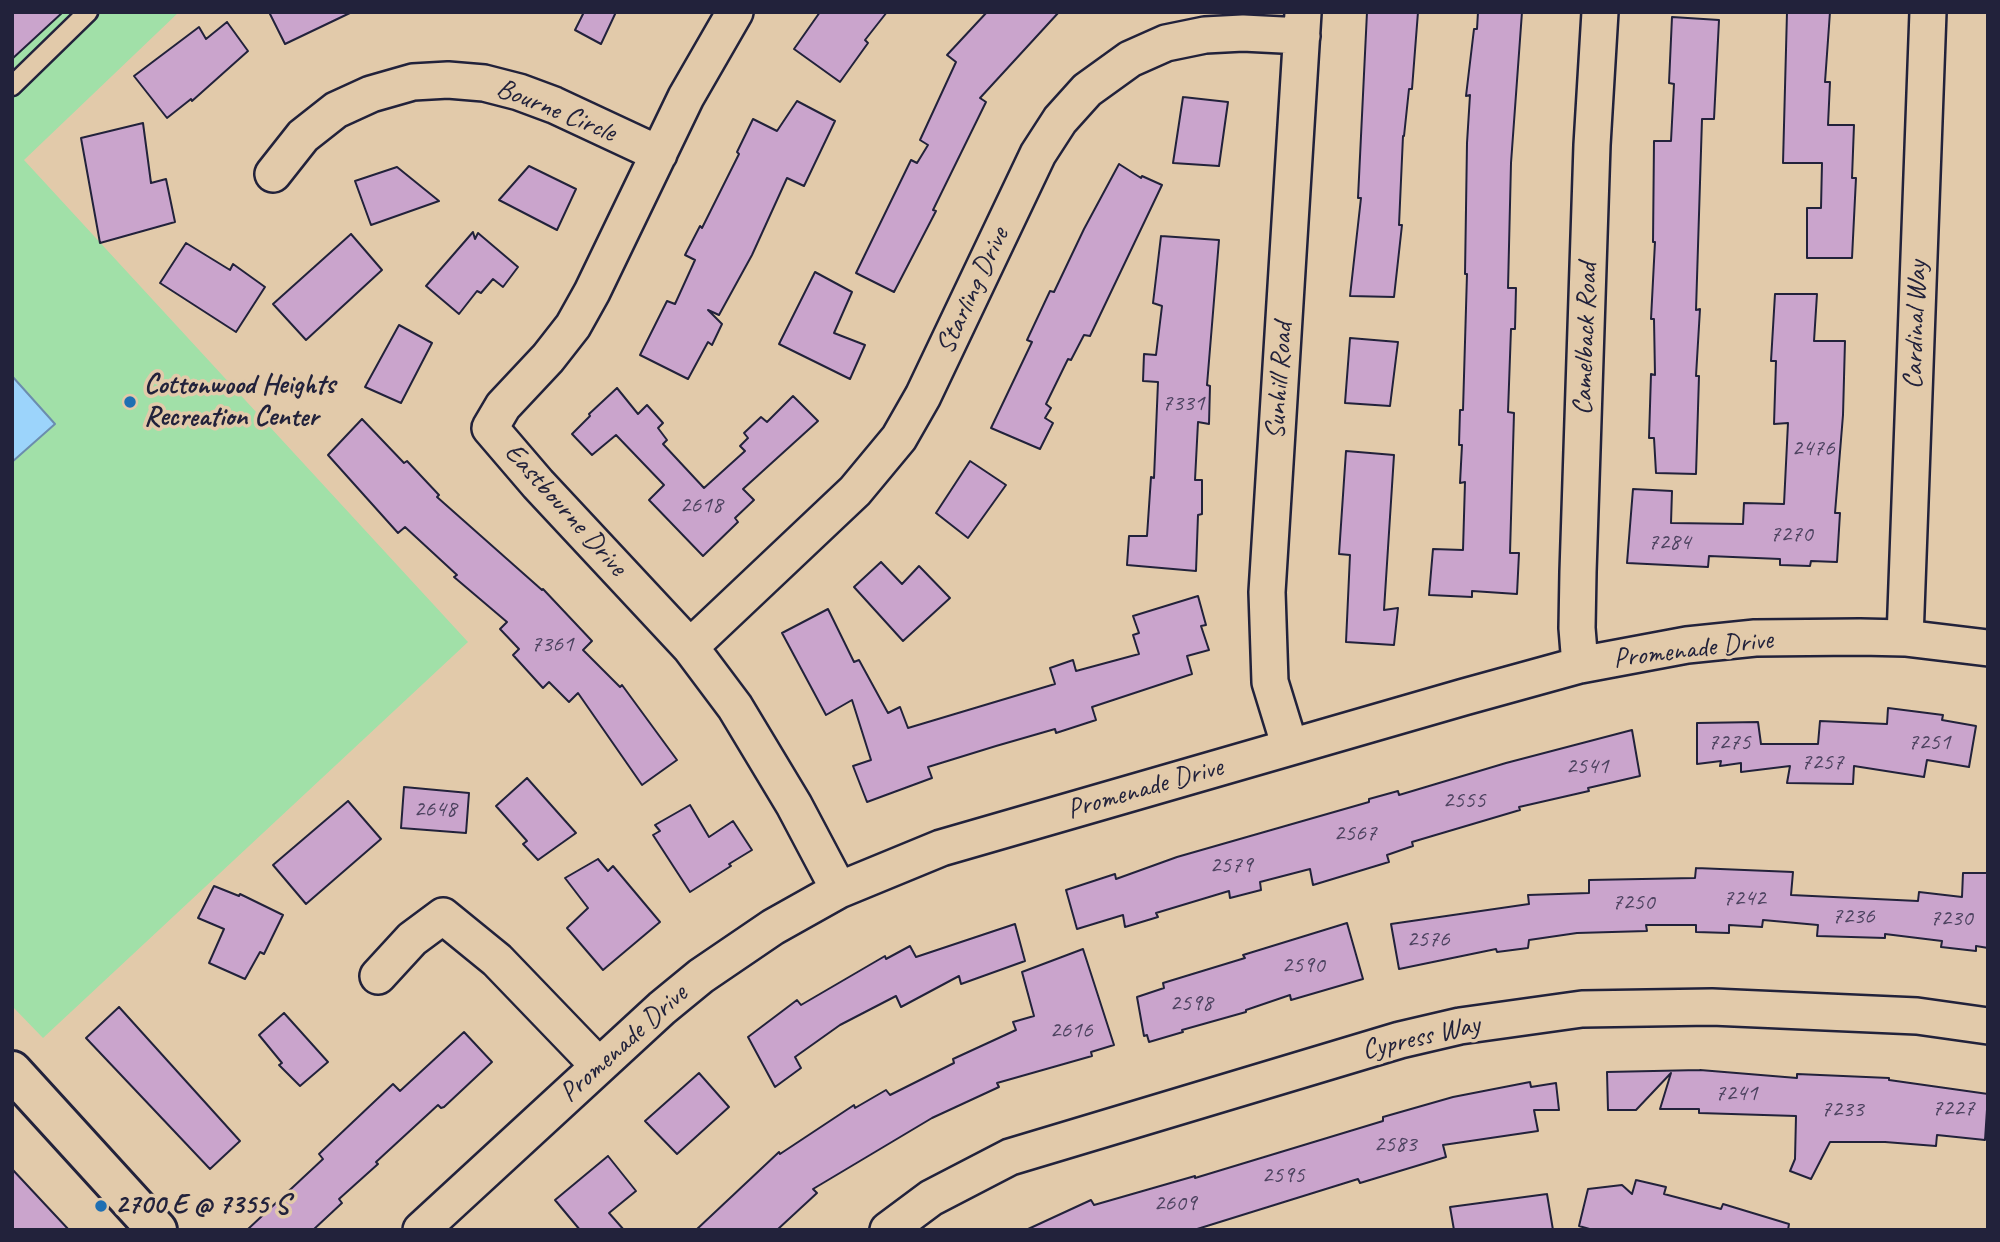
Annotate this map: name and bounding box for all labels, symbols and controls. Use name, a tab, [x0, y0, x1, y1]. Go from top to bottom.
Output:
street label: Bourne Circle	[492, 72, 620, 150]
street label: Starling Drive	[929, 223, 1017, 359]
street label: Cardinal Way	[1897, 260, 1935, 390]
street label: Camelback Road	[1567, 262, 1605, 416]
street label: Sunhill Road	[1259, 321, 1301, 441]
place label: Cottonwood Heights Recreation Center	[144, 369, 335, 435]
house number: 7331	[1161, 390, 1205, 418]
marker: Cottonwood Heights Recreation Center	[122, 394, 138, 410]
house number: 2476	[1791, 435, 1835, 463]
street label: Eastbourne Drive	[497, 437, 633, 583]
house number: 2618	[679, 492, 723, 520]
house number: 7270	[1769, 521, 1813, 549]
house number: 7284	[1647, 529, 1691, 557]
street label: Promenade Drive	[1611, 624, 1775, 676]
house number: 7361	[530, 631, 574, 659]
house number: 7275	[1707, 729, 1751, 757]
house number: 7251	[1907, 729, 1951, 757]
house number: 7257	[1800, 749, 1844, 777]
street label: Promenade Drive	[1063, 751, 1227, 827]
house number: 2541	[1565, 753, 1609, 781]
house number: 2555	[1442, 787, 1486, 815]
house number: 2648	[413, 796, 457, 824]
house number: 2567	[1333, 820, 1377, 848]
house number: 2579	[1209, 852, 1253, 880]
house number: 7242	[1722, 885, 1766, 913]
house number: 7250	[1611, 889, 1655, 917]
house number: 7236	[1831, 903, 1875, 931]
house number: 7230	[1929, 905, 1973, 933]
house number: 2576	[1406, 926, 1450, 954]
house number: 2590	[1281, 952, 1325, 980]
street label: Promenade Drive	[553, 978, 695, 1110]
house number: 2598	[1169, 990, 1213, 1018]
street label: Cypress Way	[1359, 1008, 1483, 1068]
house number: 2616	[1049, 1017, 1093, 1045]
house number: 7241	[1714, 1080, 1758, 1108]
house number: 7227	[1931, 1095, 1975, 1123]
house number: 7233	[1820, 1096, 1864, 1124]
house number: 2583	[1373, 1131, 1417, 1159]
house number: 2595	[1261, 1162, 1305, 1190]
place label: 2700 E @ 7355 S	[115, 1189, 289, 1223]
house number: 2609	[1153, 1190, 1197, 1218]
marker: 2700 E @ 7355 S	[93, 1198, 109, 1214]

